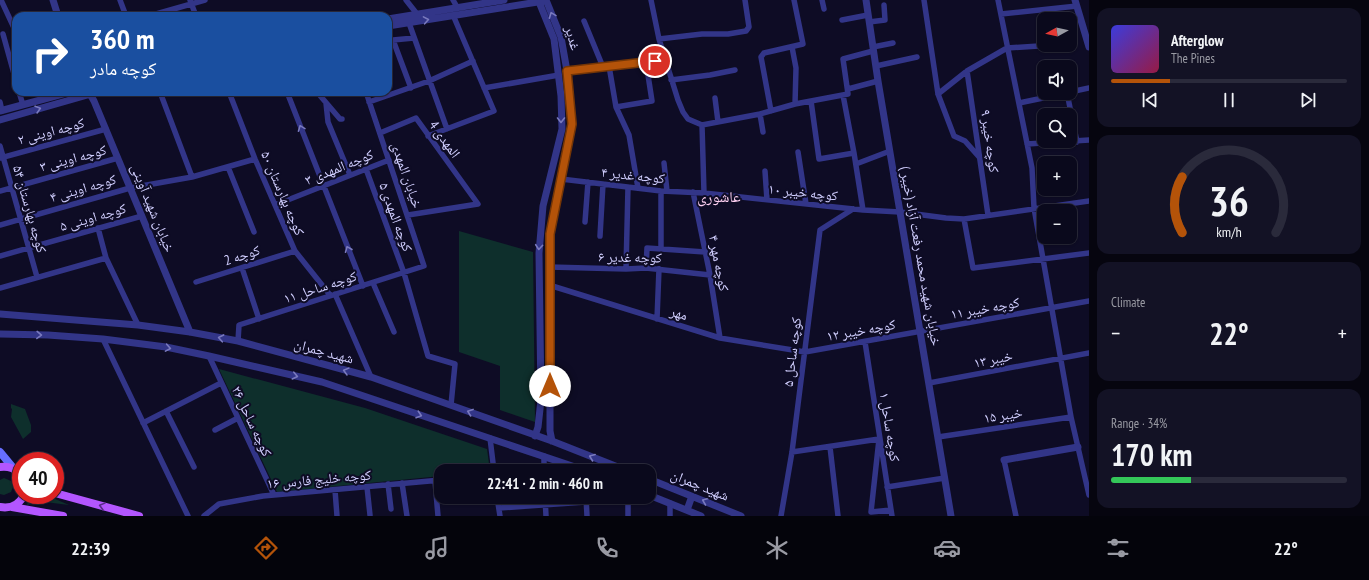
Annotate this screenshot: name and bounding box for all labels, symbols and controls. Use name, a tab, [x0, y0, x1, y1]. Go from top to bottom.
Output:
one-way arrow	[549, 12, 557, 19]
north arrow	[1037, 12, 1077, 52]
map controls	[1037, 12, 1077, 244]
one-way arrow	[423, 16, 430, 25]
text: 360 m	[90, 20, 154, 57]
street label: غدیر	[561, 23, 585, 52]
icon: right	[24, 28, 76, 80]
text: Afterglow	[1171, 31, 1223, 50]
pin	[638, 44, 672, 78]
icon: arrive	[644, 50, 666, 72]
text: The Pines	[1171, 50, 1215, 67]
text: کوچه مادر	[90, 57, 156, 80]
button: sound	[1037, 60, 1077, 100]
icon: previous	[1139, 89, 1161, 111]
icon: pause	[1218, 89, 1240, 111]
icon: next	[1297, 89, 1319, 111]
one-way arrow	[34, 105, 41, 114]
street label: کوچه خیبر ۹	[977, 108, 1003, 174]
button: search	[1037, 108, 1077, 148]
street label: کوچه اوینی ۲	[16, 113, 86, 149]
street label: المهدی 4	[425, 117, 465, 161]
one-way arrow	[557, 117, 566, 123]
one-way arrow	[298, 125, 306, 133]
street label: کوچه اوینی ۳	[38, 140, 108, 176]
street label: خیابان المهدی	[387, 140, 427, 211]
street label: کوچه المهدی ۳	[302, 145, 376, 189]
street label: کوچه بهارستان ۵۰	[257, 148, 309, 238]
button: +	[1037, 156, 1077, 196]
street label: خیابان شهید آوینی	[127, 161, 179, 255]
street label: کوچه بهارستان ۵۴	[9, 163, 51, 255]
street label: کوچه غدیر ۴	[600, 163, 666, 187]
street label: ( خیبر) خیابان شهید محمد رفعت آزاد	[896, 165, 946, 347]
street label: کوچه اوینی ۴	[48, 170, 118, 206]
text: 36	[1209, 173, 1249, 226]
street label: کوچه خیبر ۱۰	[767, 179, 839, 205]
street label: کوچه المهدی ۵	[375, 180, 417, 254]
district label: عاشوری	[697, 187, 741, 207]
street label: کوچه اوینی ۵	[58, 199, 128, 235]
button: −	[1037, 204, 1077, 244]
text: km/h	[1216, 221, 1242, 240]
street label: کوچه مهر ۴	[705, 233, 733, 293]
street label: کوچه 2	[222, 241, 262, 269]
one-way arrow	[535, 244, 544, 250]
one-way arrow	[345, 246, 353, 253]
street label: کوچه غدیر ۶	[598, 247, 662, 267]
street label: کوچه ساحل ۱۱	[281, 267, 359, 307]
street label: کوچه خیبر ۱۱	[949, 293, 1021, 323]
text: Climate	[1111, 294, 1145, 311]
street label: مهر	[667, 302, 690, 324]
text: 22°	[1209, 314, 1249, 353]
street label: کوچه خیبر ۱۲	[825, 315, 897, 345]
street label: کوچه ساحل ۵	[779, 316, 805, 388]
text: −	[1111, 319, 1120, 347]
text: +	[1338, 319, 1347, 347]
one-way arrow	[36, 331, 42, 339]
one-way arrow	[217, 334, 224, 343]
street label: شهید چمران	[292, 334, 356, 368]
one-way arrow	[165, 343, 171, 352]
street label: خیبر ۱۳	[972, 346, 1014, 372]
position arrow	[529, 365, 571, 407]
one-way arrow	[343, 367, 350, 376]
one-way arrow	[292, 371, 298, 379]
street label: کوچه ساحل ۲۶	[228, 383, 276, 459]
street label: کوچه ساحل ۱	[876, 391, 904, 463]
street label: خیبر ۱۵	[982, 403, 1024, 427]
one-way arrow	[466, 408, 473, 416]
one-way arrow	[416, 410, 423, 418]
text: Range · 34%	[1111, 415, 1167, 432]
text: 170 km	[1111, 435, 1192, 474]
speed limit sign: 40	[12, 452, 64, 504]
one-way arrow	[588, 453, 595, 461]
street label: کوچه خلیج فارس ۱۶	[266, 465, 372, 494]
street label: شهید چمران	[668, 465, 732, 505]
text: 22:41 · 2 min · 460 m	[487, 474, 603, 493]
one-way arrow	[701, 498, 708, 506]
one-way arrow	[98, 502, 105, 511]
icon: directions	[252, 534, 280, 562]
icon: music	[423, 534, 451, 562]
icon: phone	[593, 534, 621, 562]
icon: climate	[763, 534, 791, 562]
icon: car	[933, 534, 961, 562]
icon: filters	[1104, 534, 1132, 562]
text: 22:39	[71, 537, 110, 560]
text: 22°	[1274, 537, 1298, 560]

